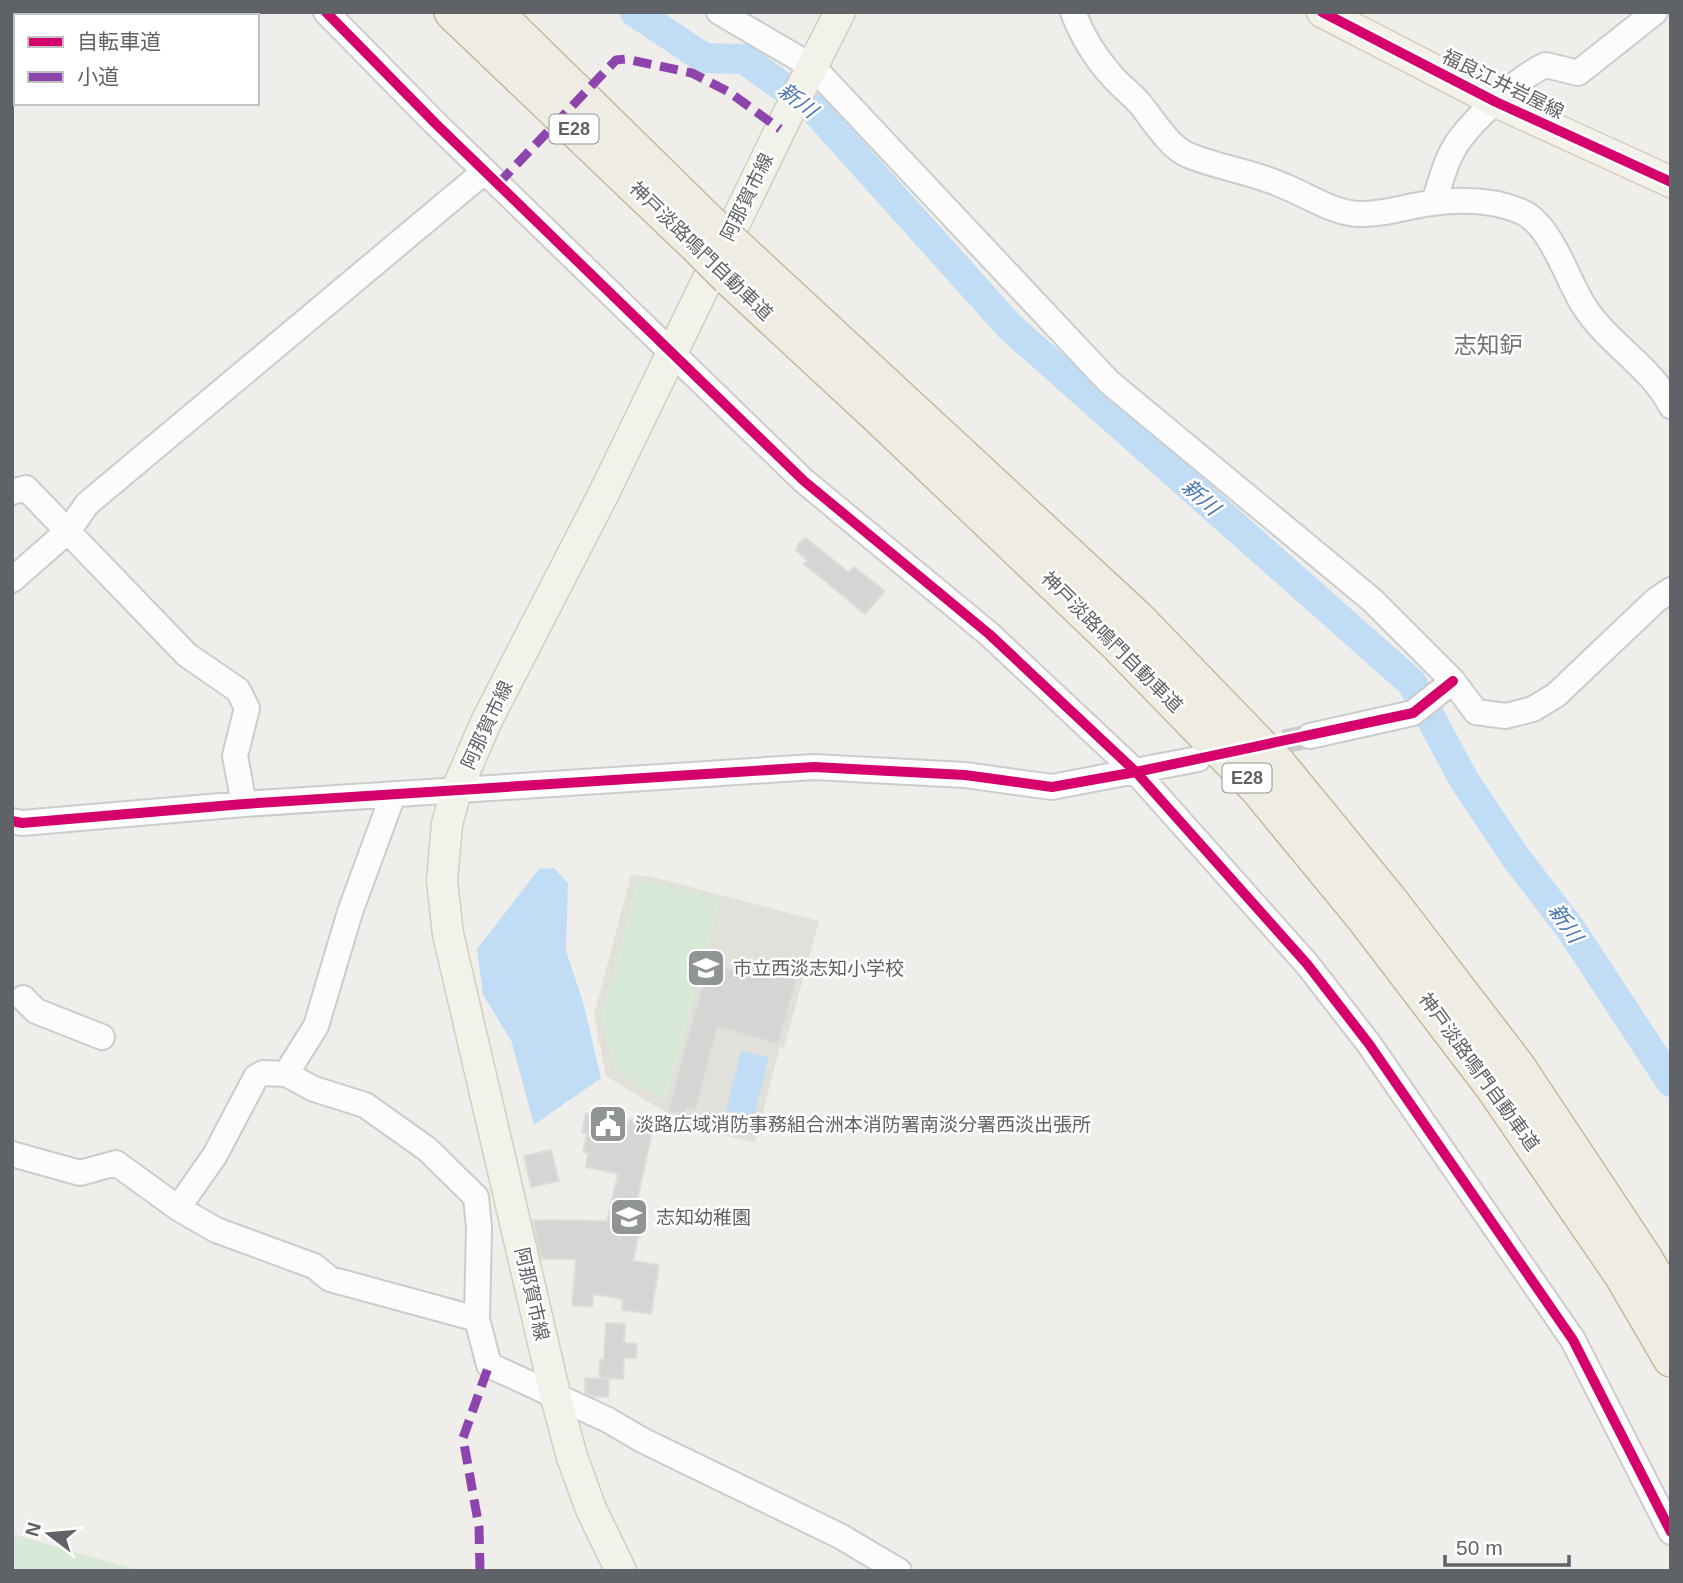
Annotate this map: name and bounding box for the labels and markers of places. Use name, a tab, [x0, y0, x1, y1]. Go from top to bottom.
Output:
school or university icon: 市立西淡志知小学校	[685, 947, 727, 989]
place label: 市立西淡志知小学校	[733, 958, 904, 979]
public building icon: 淡路広域消防事務組合洲本消防署南淡分署西淡出張所	[587, 1103, 629, 1145]
place label: 淡路広域消防事務組合洲本消防署南淡分署西淡出張所	[635, 1114, 1091, 1135]
school or university icon: 志知幼稚園	[608, 1196, 650, 1238]
place label: 志知幼稚園	[656, 1207, 751, 1228]

